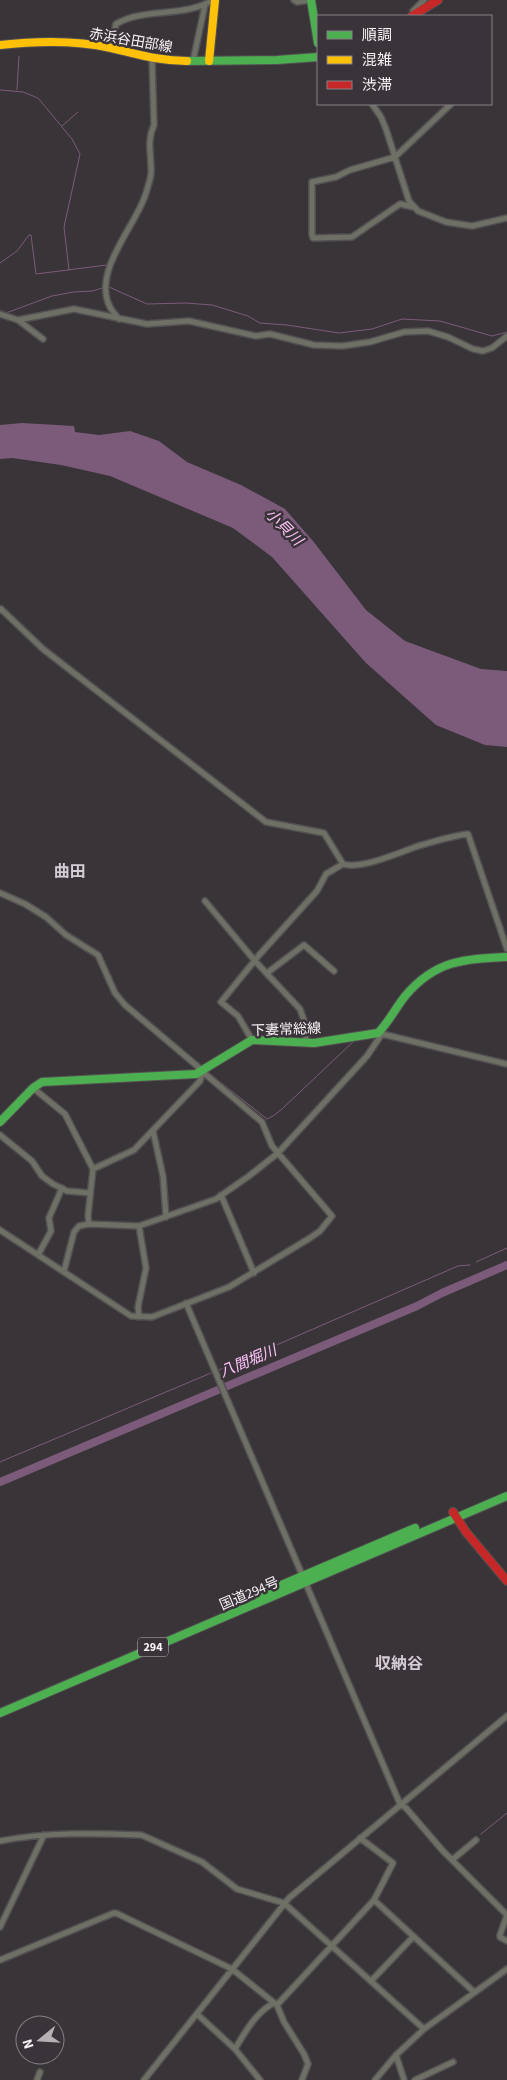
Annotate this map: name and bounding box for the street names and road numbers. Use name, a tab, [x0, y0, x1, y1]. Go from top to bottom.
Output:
street label: 赤浜谷田部線	[88, 24, 174, 58]
street label: 下妻常総線	[251, 1019, 321, 1041]
street label: 国道294号	[217, 1572, 282, 1615]
road number: 294	[138, 1638, 168, 1656]

